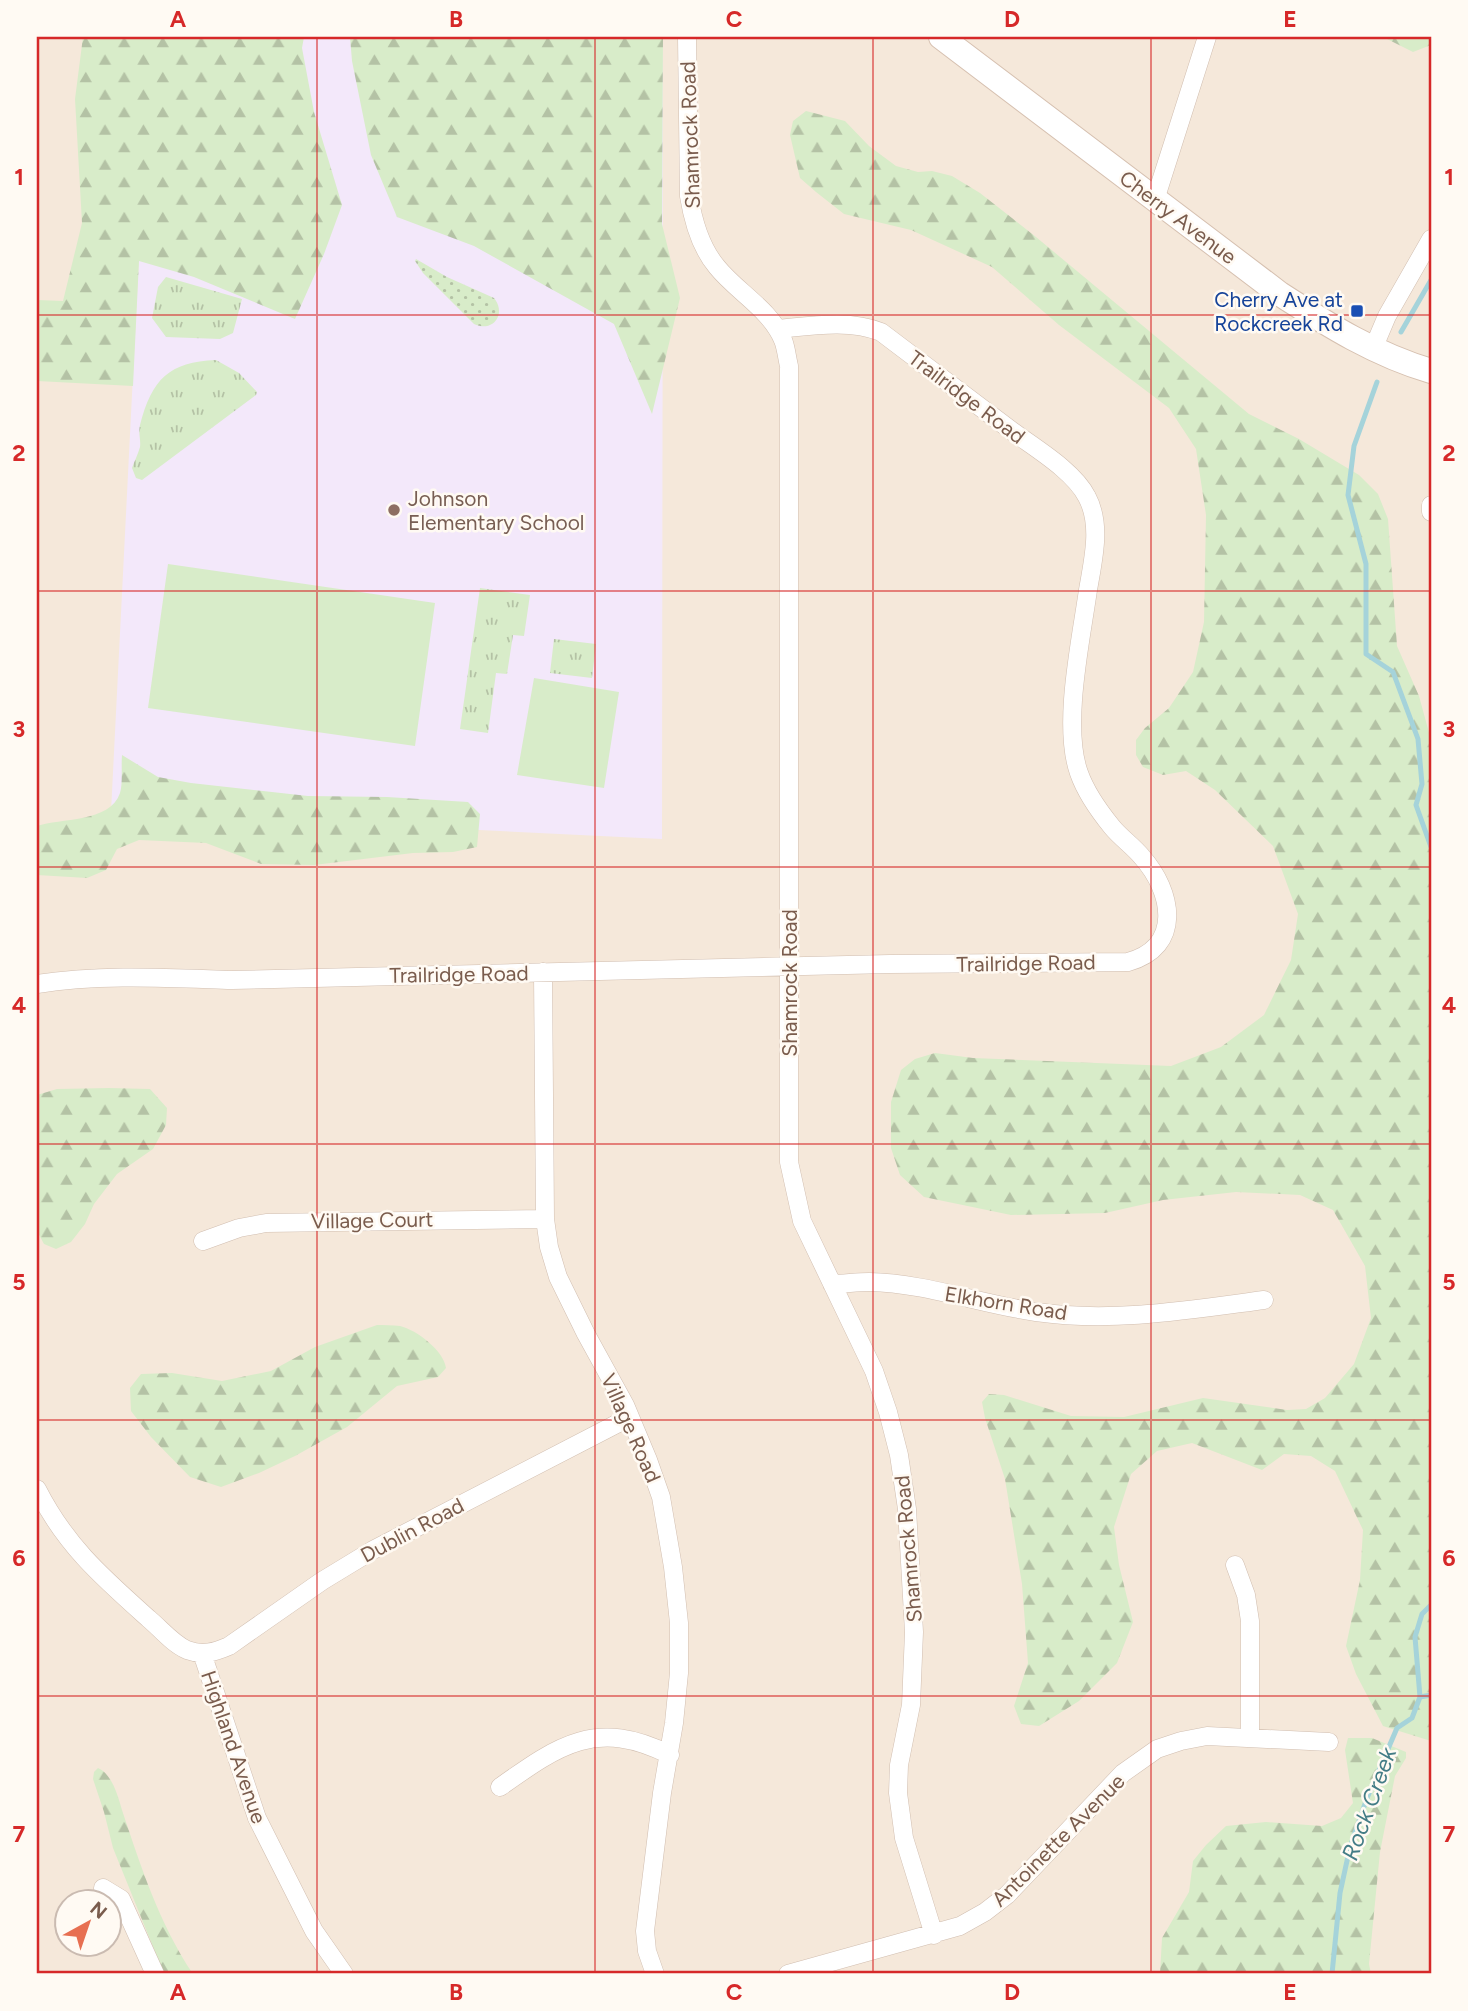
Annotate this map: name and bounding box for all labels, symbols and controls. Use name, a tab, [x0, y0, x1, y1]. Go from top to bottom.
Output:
text: A	[170, 5, 187, 33]
text: B	[449, 5, 463, 33]
text: C	[726, 5, 743, 33]
text: D	[1004, 5, 1020, 33]
text: E	[1283, 5, 1297, 33]
street label: Shamrock Road	[675, 61, 705, 209]
text: 1	[14, 163, 24, 191]
text: 1	[1444, 163, 1454, 191]
street label: Cherry Avenue	[1115, 165, 1241, 269]
place label: Cherry Ave at Rockcreek Rd	[1214, 287, 1343, 336]
marker: Cherry Ave at Rockcreek Rd	[1349, 303, 1365, 319]
street label: Trailridge Road	[904, 345, 1030, 449]
text: 2	[12, 439, 26, 467]
text: 2	[1442, 439, 1456, 467]
place label: Johnson Elementary School	[408, 486, 584, 535]
marker: Johnson Elementary School	[386, 502, 402, 518]
text: 3	[13, 715, 25, 743]
text: 3	[1443, 715, 1455, 743]
street label: Shamrock Road	[777, 909, 802, 1057]
street label: Trailridge Road	[956, 949, 1096, 977]
street label: Trailridge Road	[389, 960, 529, 988]
text: 4	[12, 991, 26, 1019]
text: 4	[1442, 991, 1456, 1019]
street label: Village Court	[311, 1206, 433, 1234]
text: 5	[12, 1268, 26, 1296]
text: 5	[1442, 1268, 1456, 1296]
street label: Elkhorn Road	[943, 1281, 1069, 1325]
street label: Village Road	[596, 1370, 666, 1486]
street label: Shamrock Road	[889, 1474, 927, 1624]
street label: Dublin Road	[356, 1492, 468, 1568]
text: 6	[12, 1544, 26, 1572]
text: 6	[1442, 1544, 1456, 1572]
street label: Highland Avenue	[196, 1667, 272, 1827]
water label: Rock Creek	[1336, 1743, 1403, 1864]
street label: Antoinette Avenue	[986, 1768, 1130, 1912]
text: 7	[13, 1820, 26, 1848]
text: 7	[1443, 1820, 1456, 1848]
north arrow	[52, 1888, 122, 1958]
text: N	[86, 1897, 112, 1924]
text: A	[170, 1978, 187, 2006]
text: B	[449, 1978, 463, 2006]
text: C	[726, 1978, 743, 2006]
text: D	[1004, 1978, 1020, 2006]
text: E	[1283, 1978, 1297, 2006]

